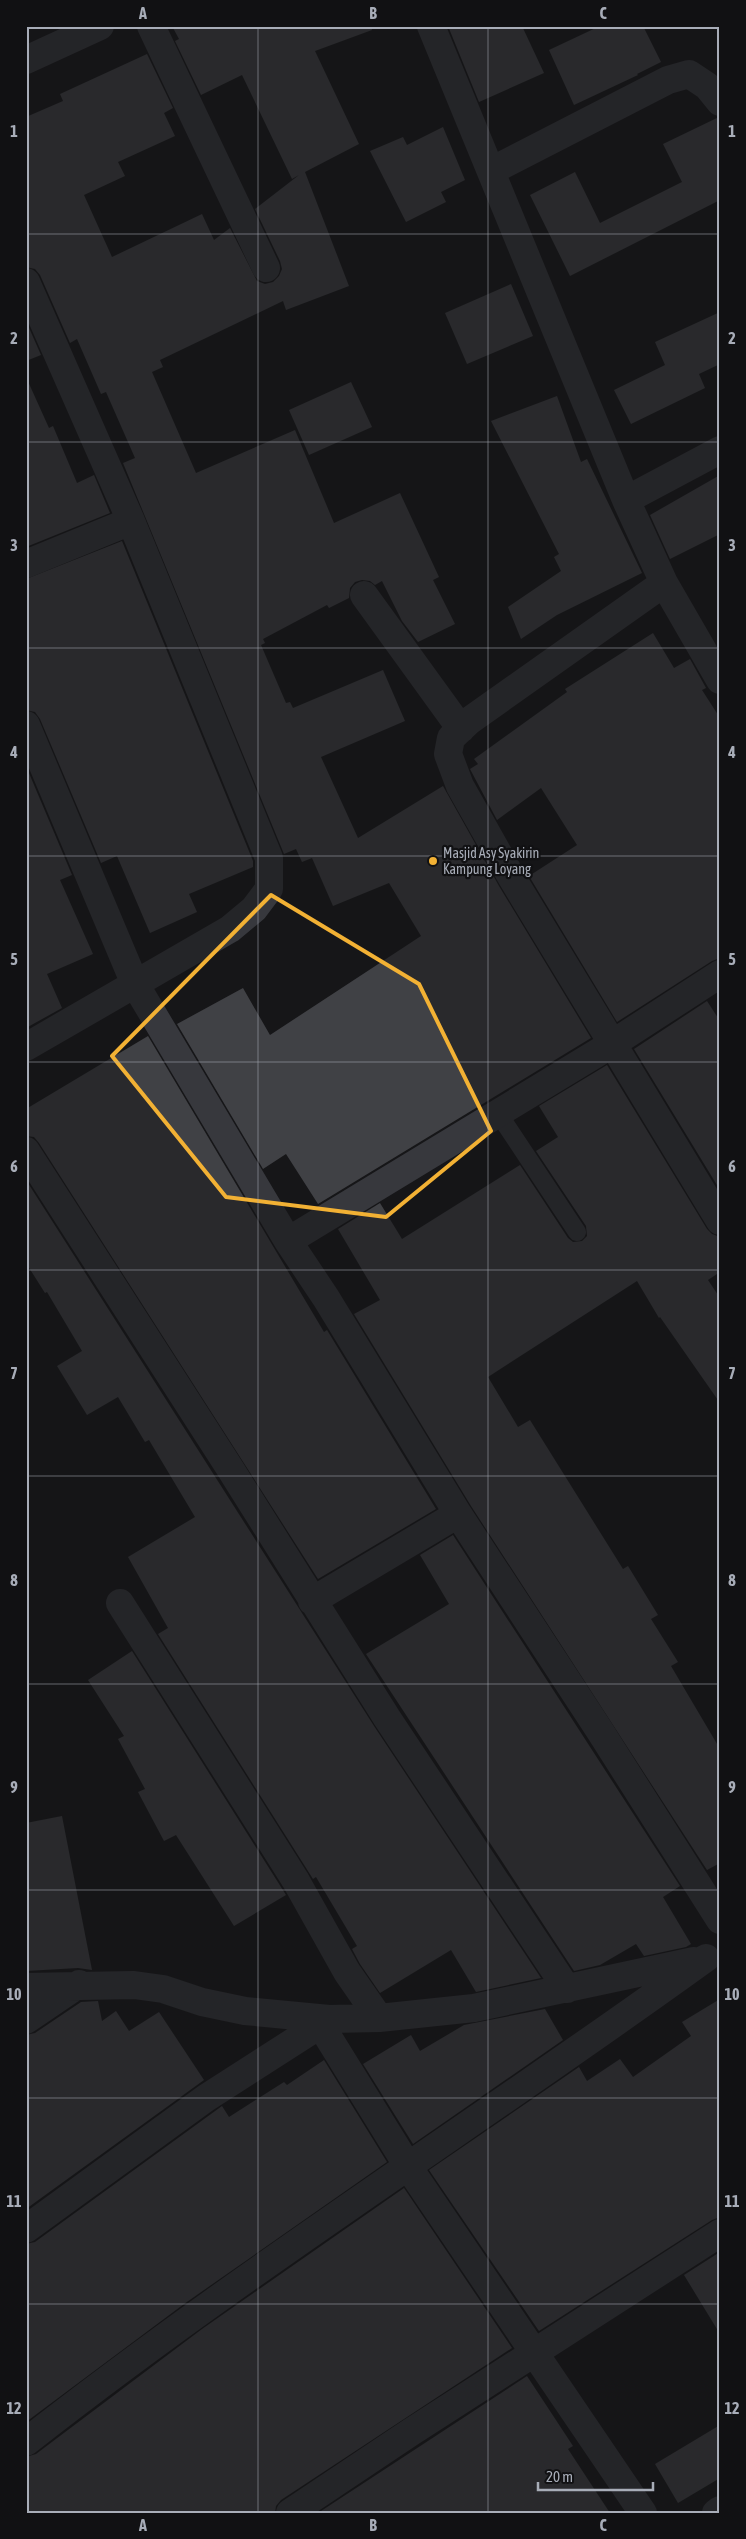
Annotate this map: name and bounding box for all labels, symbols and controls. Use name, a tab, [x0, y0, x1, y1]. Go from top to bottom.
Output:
text: A	[138, 4, 147, 22]
text: B	[369, 4, 377, 22]
text: C	[599, 4, 607, 22]
text: 1	[10, 122, 18, 140]
text: 1	[728, 122, 736, 140]
text: 2	[10, 329, 18, 347]
text: 2	[728, 329, 736, 347]
text: 3	[10, 536, 18, 554]
text: 3	[728, 536, 736, 554]
text: 4	[9, 743, 18, 761]
text: 4	[727, 743, 736, 761]
place label: Masjid Asy Syakirin Kampung Loyang	[443, 845, 539, 877]
marker: Masjid Asy Syakirin Kampung Loyang	[427, 855, 439, 867]
text: 5	[10, 950, 18, 968]
text: 5	[728, 950, 736, 968]
text: 6	[10, 1157, 18, 1175]
text: 6	[728, 1157, 736, 1175]
text: 7	[10, 1364, 18, 1382]
text: 7	[728, 1364, 736, 1382]
text: 8	[10, 1571, 18, 1589]
text: 8	[728, 1571, 736, 1589]
text: 9	[10, 1778, 18, 1796]
text: 9	[728, 1778, 736, 1796]
text: 10	[6, 1985, 22, 2003]
text: 10	[724, 1985, 740, 2003]
text: 11	[6, 2192, 22, 2210]
text: 11	[724, 2192, 740, 2210]
text: 12	[6, 2399, 22, 2417]
text: 12	[724, 2399, 740, 2417]
scale bar	[538, 2459, 654, 2491]
text: 20 m	[546, 2468, 573, 2485]
text: A	[138, 2516, 147, 2534]
text: B	[369, 2516, 377, 2534]
text: C	[599, 2516, 607, 2534]

